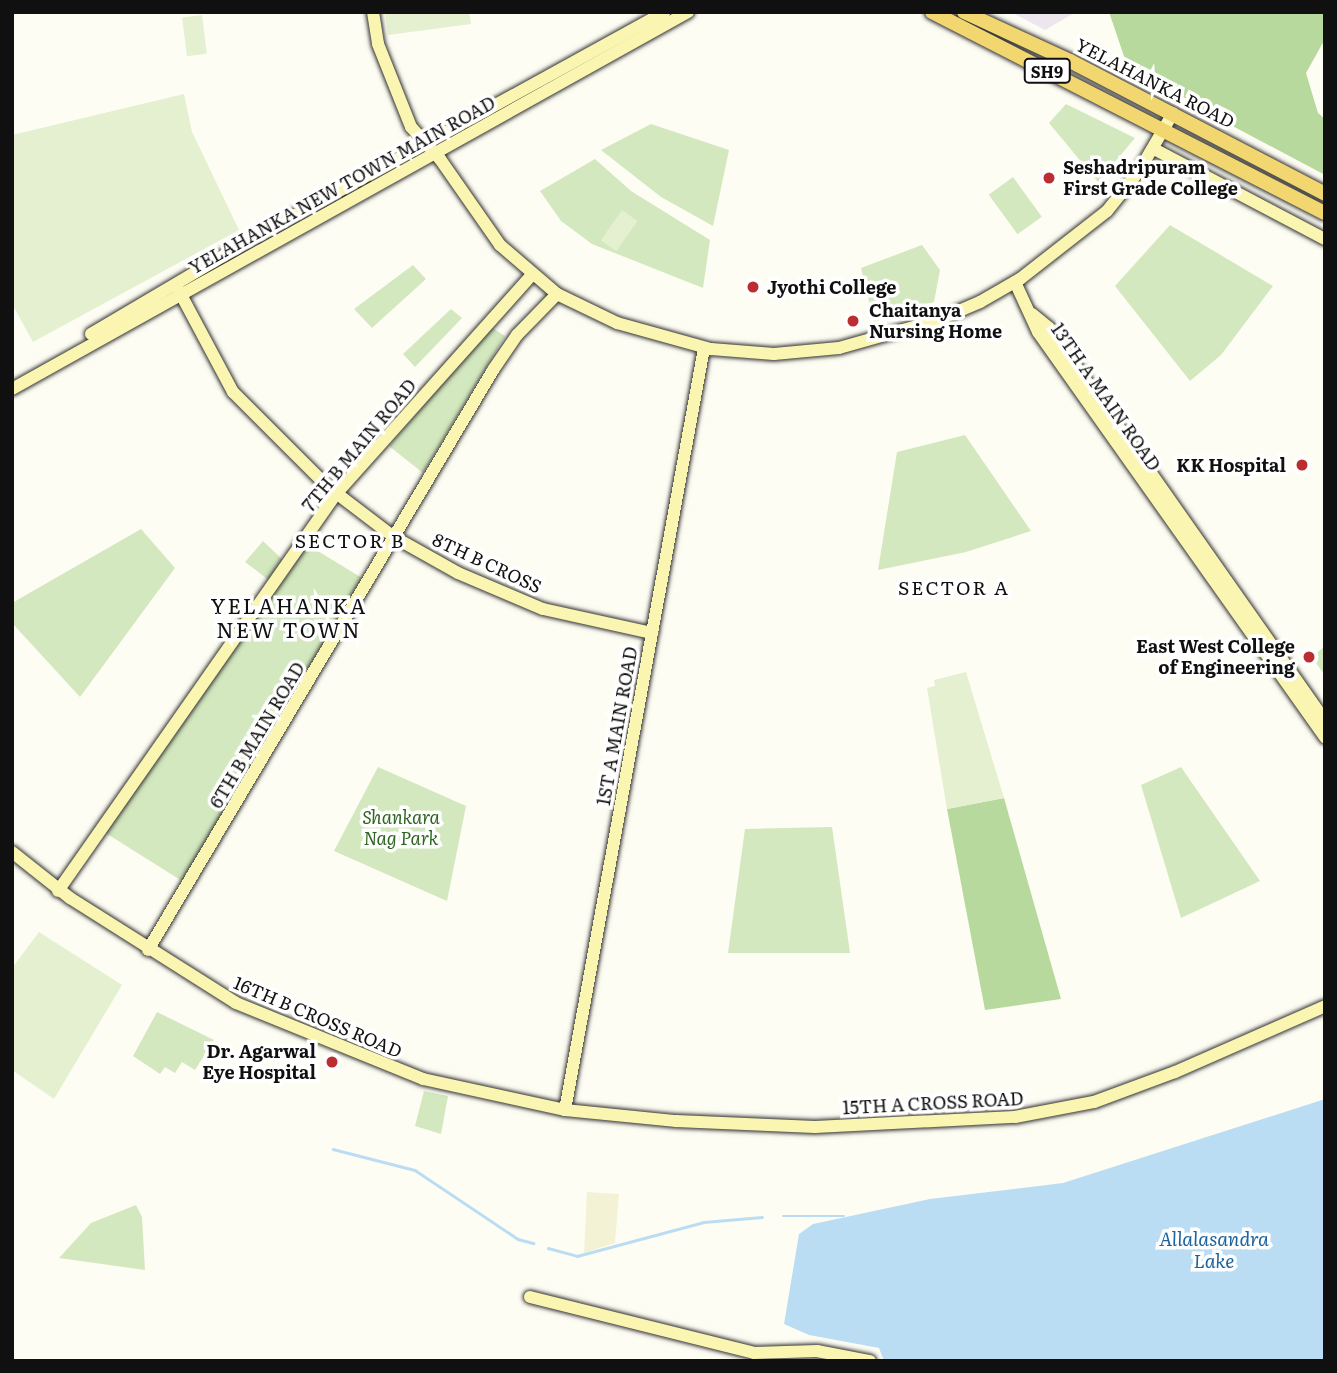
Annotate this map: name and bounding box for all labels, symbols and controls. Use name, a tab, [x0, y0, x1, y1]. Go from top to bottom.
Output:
street label: YELAHANKA ROAD	[1072, 34, 1238, 132]
road number: SH9	[1023, 58, 1072, 83]
street label: YELAHANKA NEW TOWN MAIN ROAD	[185, 91, 499, 279]
place label: Seshadripuram First Grade College	[1063, 157, 1238, 200]
marker: Seshadripuram First Grade College	[1041, 170, 1057, 186]
place label: Jyothi College	[767, 276, 896, 298]
marker: Jyothi College	[745, 279, 761, 295]
place label: Chaitanya Nursing Home	[869, 300, 1002, 342]
marker: Chaitanya Nursing Home	[843, 311, 863, 331]
street label: 13TH A MAIN ROAD	[1047, 319, 1165, 475]
street label: 7TH B MAIN ROAD	[297, 374, 421, 516]
place label: KK Hospital	[1176, 454, 1286, 476]
marker: KK Hospital	[1292, 455, 1312, 475]
street label: 8TH B CROSS	[429, 528, 545, 598]
district label: SECTOR B	[296, 530, 404, 552]
district label: SECTOR A	[899, 577, 1009, 599]
district label: YELAHANKA NEW TOWN	[212, 592, 366, 642]
place label: East West College of Engineering	[1136, 636, 1295, 678]
street label: 1ST A MAIN ROAD	[592, 645, 642, 807]
marker: East West College of Engineering	[1301, 649, 1317, 665]
street label: 6TH B MAIN ROAD	[205, 658, 309, 812]
park label: Shankara Nag Park	[362, 807, 440, 850]
street label: 16TH B CROSS ROAD	[231, 972, 405, 1062]
place label: Dr. Agarwal Eye Hospital	[202, 1041, 316, 1084]
marker: Dr. Agarwal Eye Hospital	[322, 1052, 342, 1072]
street label: 15TH A CROSS ROAD	[842, 1087, 1024, 1119]
water label: Allalasandra Lake	[1159, 1228, 1269, 1272]

